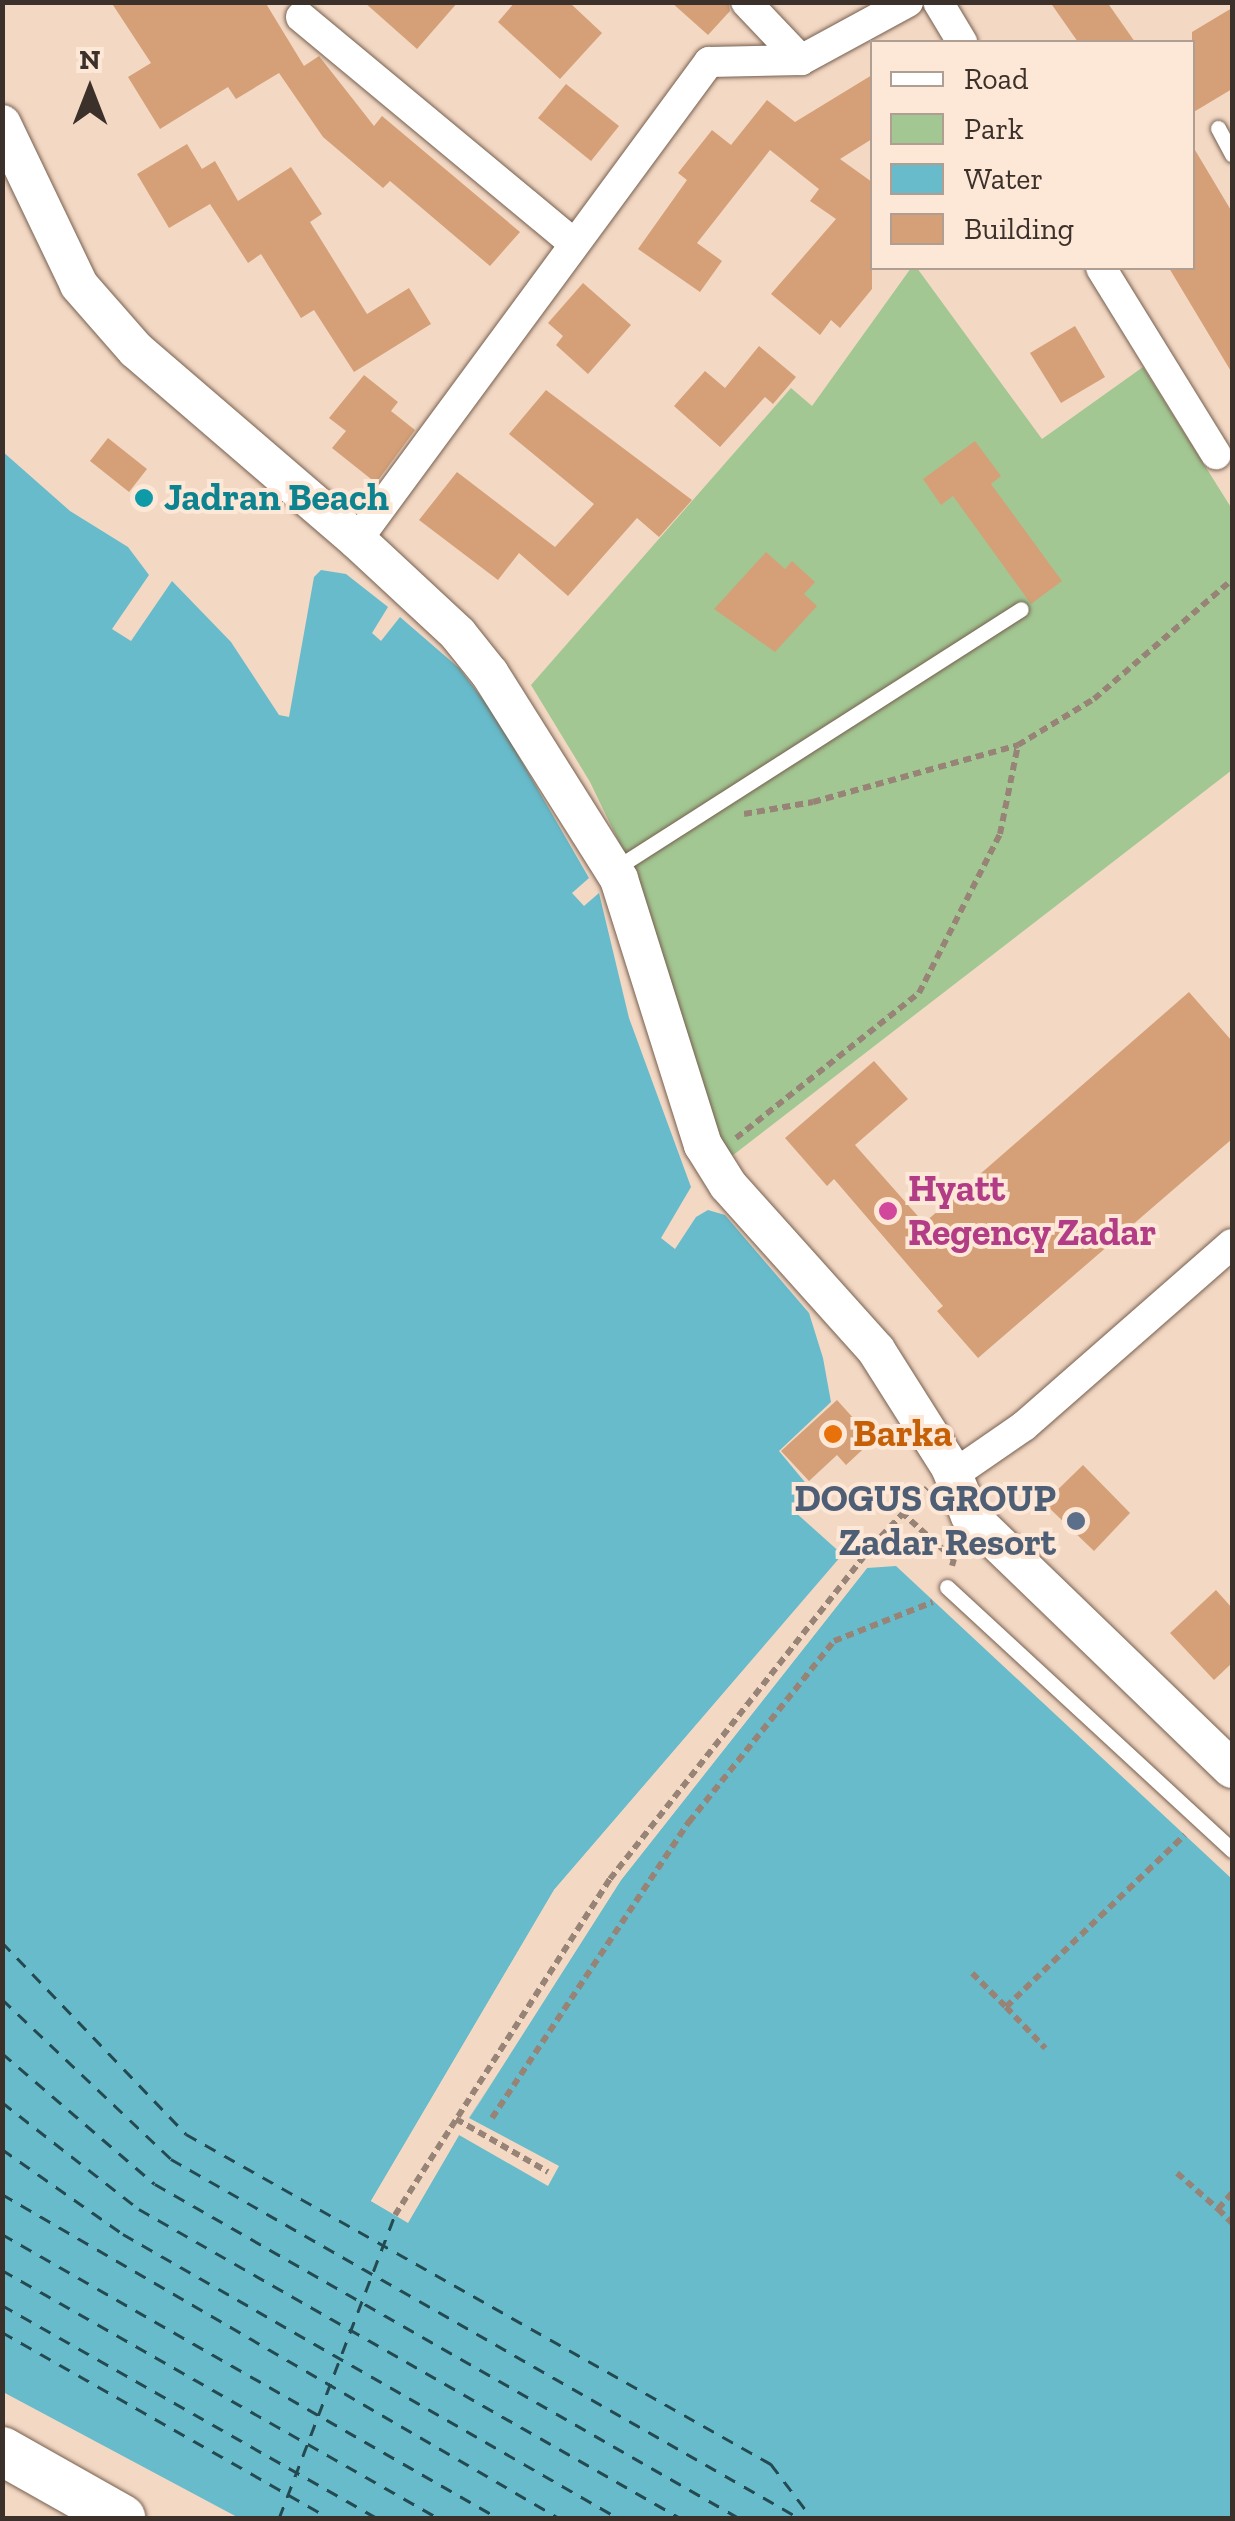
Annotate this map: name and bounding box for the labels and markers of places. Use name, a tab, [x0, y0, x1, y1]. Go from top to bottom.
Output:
place label: Jadran Beach	[164, 475, 389, 521]
marker: Jadran Beach	[133, 487, 155, 509]
place label: Hyatt Regency Zadar	[908, 1166, 1157, 1256]
marker: Hyatt Regency Zadar	[877, 1200, 899, 1222]
place label: Barka	[853, 1411, 953, 1457]
marker: Barka	[822, 1423, 844, 1445]
place label: DOGUS GROUP Zadar Resort	[794, 1476, 1056, 1566]
marker: DOGUS GROUP Zadar Resort	[1065, 1510, 1087, 1532]

